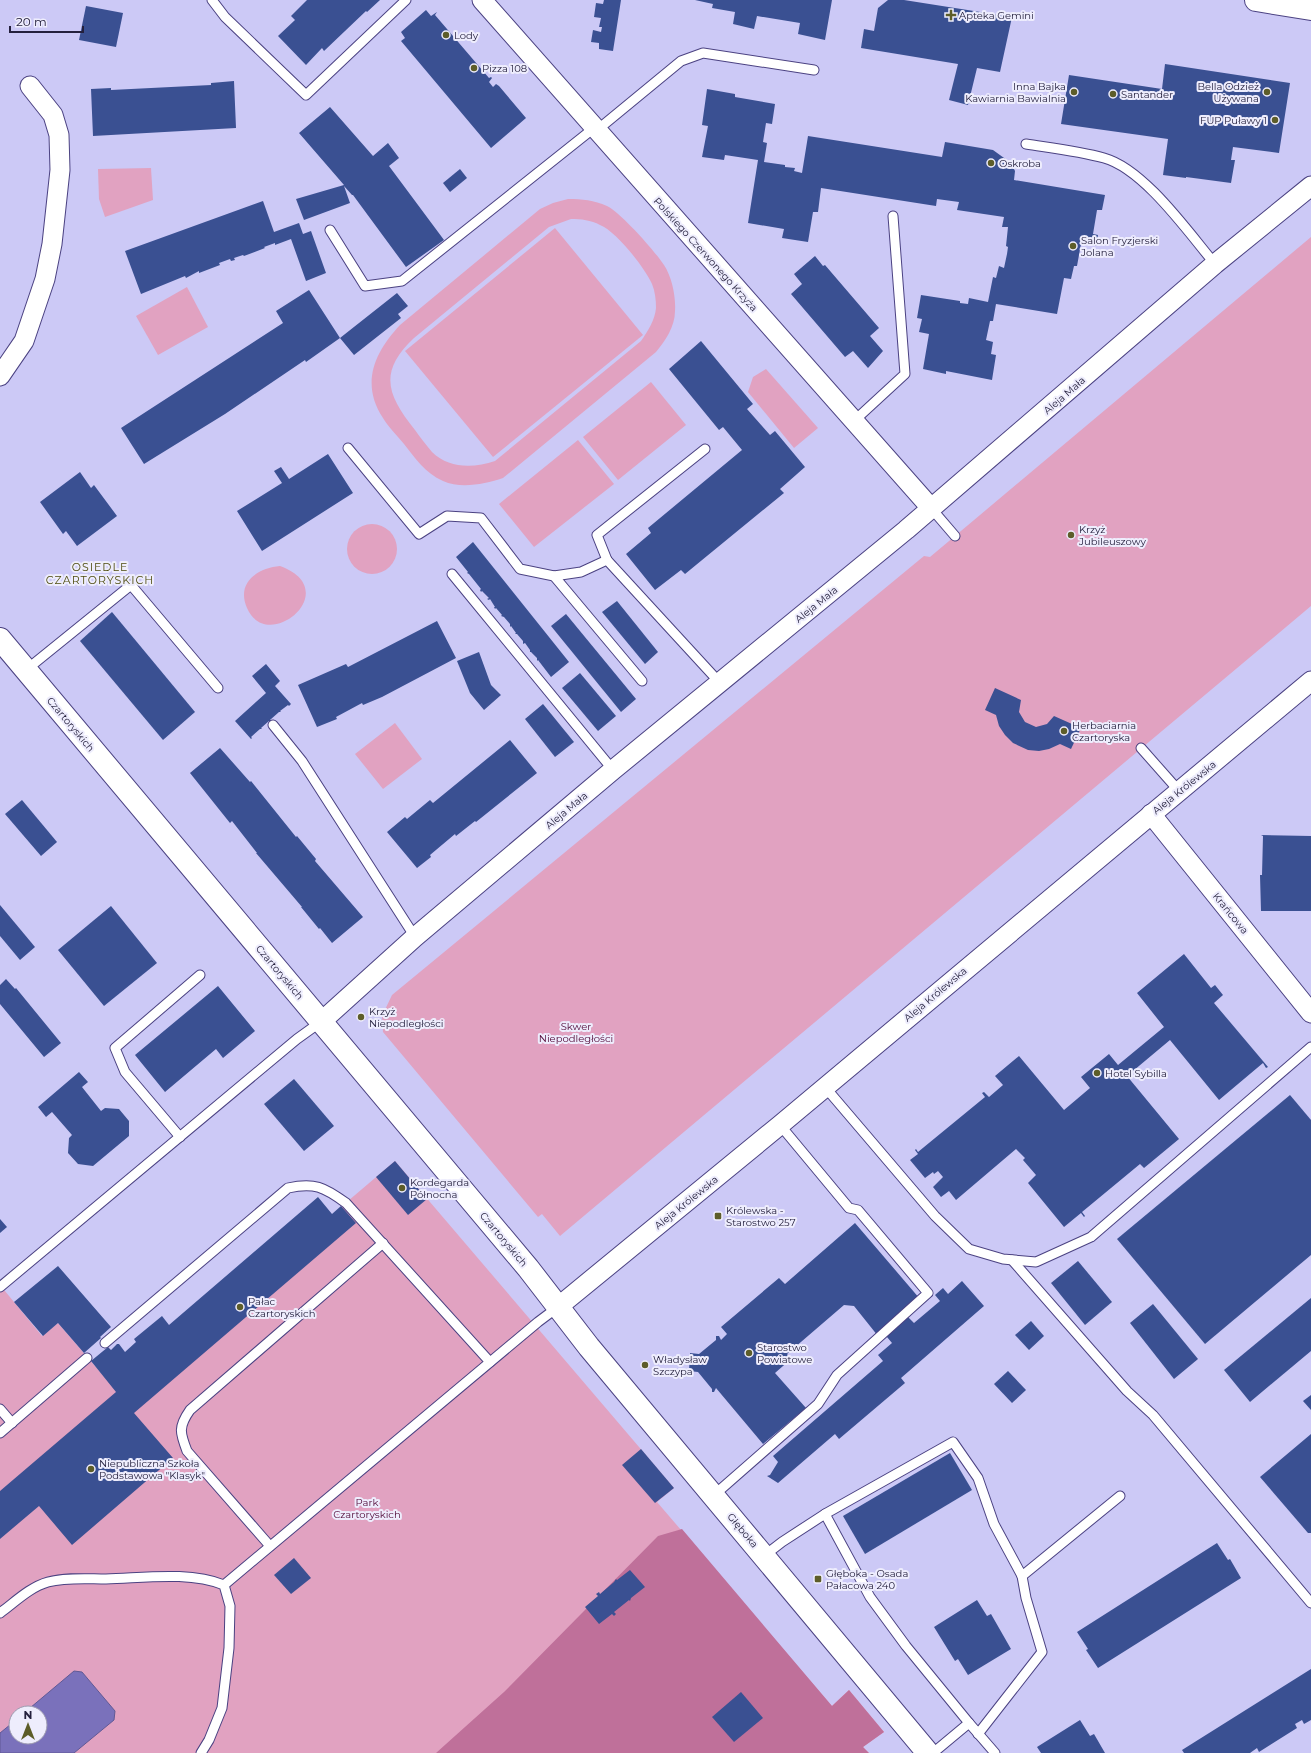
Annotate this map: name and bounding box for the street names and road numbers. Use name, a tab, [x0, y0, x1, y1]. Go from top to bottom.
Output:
street label: Polskiego Czerwonego Krzyża	[651, 195, 760, 314]
street label: Aleja Mała	[1041, 374, 1088, 417]
street label: Aleja Mała	[792, 583, 840, 626]
street label: Czartoryskich	[44, 694, 97, 754]
street label: Aleja Królewska	[1150, 758, 1219, 817]
street label: Aleja Mała	[543, 789, 590, 832]
street label: Krańcowa	[1210, 890, 1251, 937]
street label: Czartoryskich	[253, 942, 306, 1002]
street label: Aleja Królewska	[901, 964, 969, 1025]
street label: Aleja Królewska	[652, 1173, 721, 1232]
street label: Czartoryskich	[477, 1209, 530, 1269]
street label: Głęboka	[724, 1510, 761, 1550]

